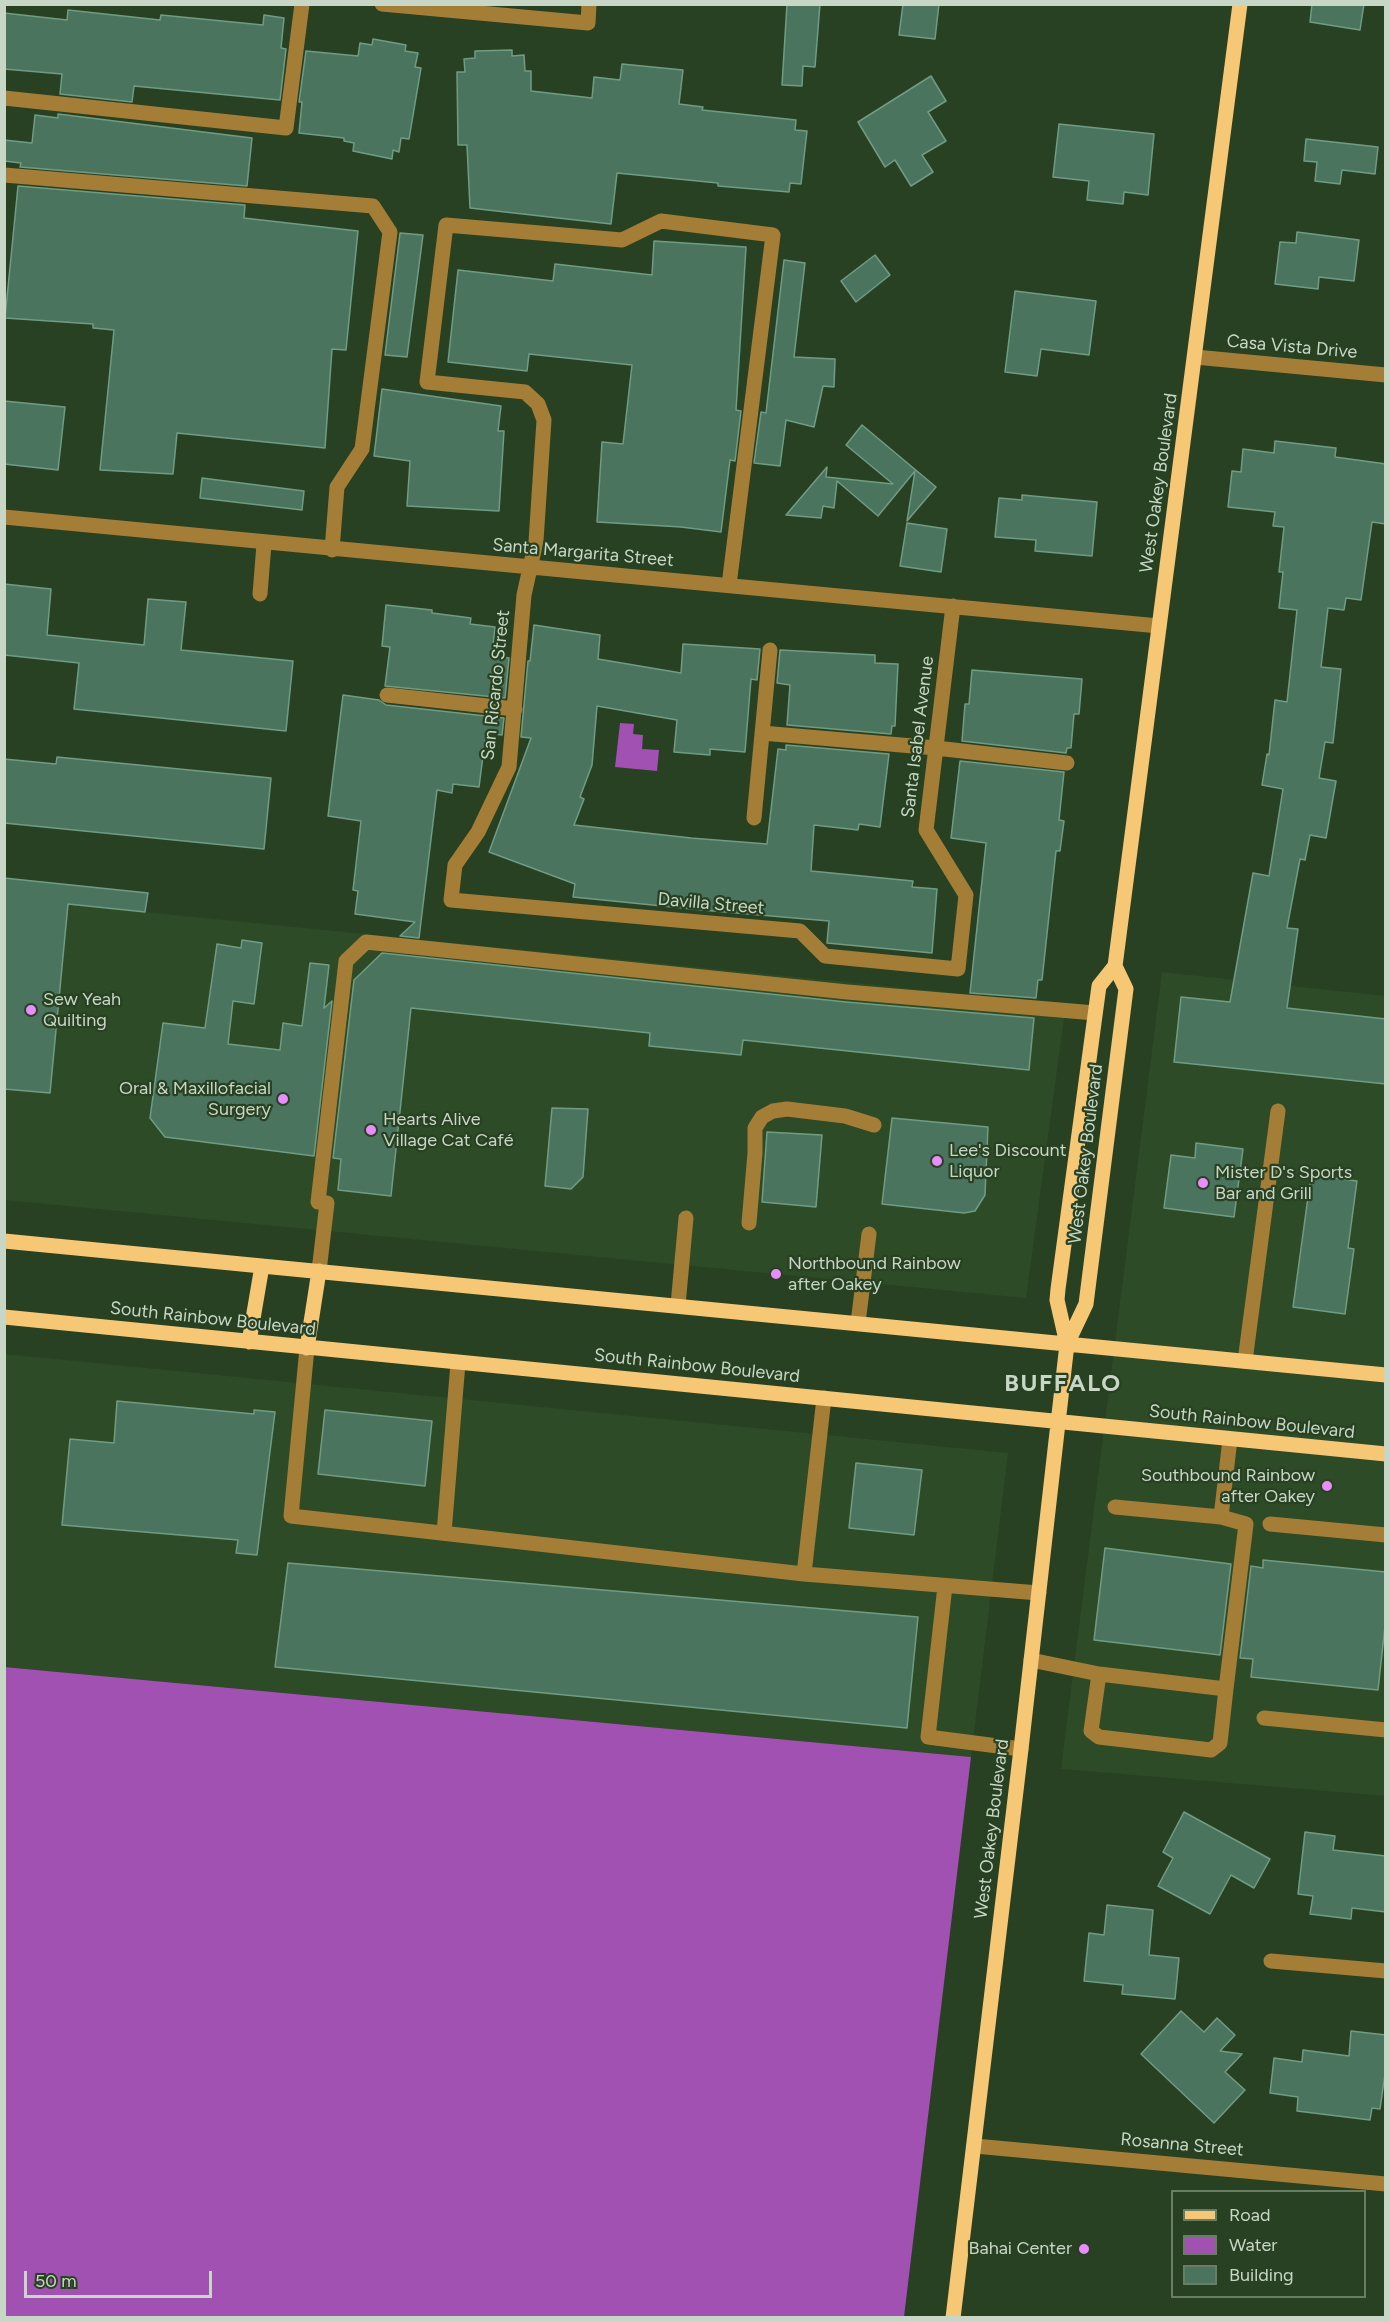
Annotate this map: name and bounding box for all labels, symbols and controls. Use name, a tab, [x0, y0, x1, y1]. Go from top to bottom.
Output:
street label: Casa Vista Drive	[1226, 331, 1358, 363]
street label: West Oakey Boulevard	[1136, 392, 1182, 574]
street label: Santa Margarita Street	[491, 534, 675, 572]
street label: San Ricardo Street	[477, 609, 515, 761]
street label: Santa Isabel Avenue	[897, 655, 939, 819]
street label: Davilla Street	[657, 889, 765, 919]
place label: Sew Yeah Quilting	[43, 989, 121, 1032]
marker: Sew Yeah Quilting	[24, 1003, 38, 1017]
street label: West Oakey Boulevard	[1064, 1063, 1108, 1245]
place label: Oral & Maxillofacial Surgery	[119, 1078, 271, 1120]
marker: Oral & Maxillofacial Surgery	[276, 1092, 290, 1106]
place label: Hearts Alive Village Cat Café	[383, 1109, 514, 1152]
marker: Hearts Alive Village Cat Café	[364, 1123, 378, 1137]
place label: Lee's Discount Liquor	[949, 1140, 1066, 1182]
marker: Lee's Discount Liquor	[930, 1154, 944, 1168]
place label: Mister D's Sports Bar and Grill	[1215, 1162, 1352, 1204]
marker: Mister D's Sports Bar and Grill	[1196, 1176, 1210, 1190]
place label: Northbound Rainbow after Oakey	[788, 1253, 961, 1296]
marker: Northbound Rainbow after Oakey	[769, 1267, 783, 1281]
street label: South Rainbow Boulevard	[109, 1297, 317, 1341]
street label: South Rainbow Boulevard	[593, 1344, 801, 1388]
district label: BUFFALO	[1004, 1370, 1122, 1398]
street label: South Rainbow Boulevard	[1148, 1400, 1356, 1444]
place label: Southbound Rainbow after Oakey	[1141, 1465, 1315, 1508]
marker: Southbound Rainbow after Oakey	[1320, 1479, 1334, 1493]
street label: West Oakey Boulevard	[970, 1738, 1014, 1920]
street label: Rosanna Street	[1120, 2129, 1244, 2161]
legend	[1171, 2190, 1366, 2298]
text: Road	[1229, 2204, 1270, 2226]
text: Water	[1229, 2234, 1277, 2256]
place label: Bahai Center	[968, 2238, 1072, 2260]
marker: Bahai Center	[1077, 2242, 1091, 2256]
scale bar	[27, 2259, 214, 2297]
text: Building	[1229, 2264, 1294, 2286]
text: 50 m	[35, 2270, 77, 2292]

